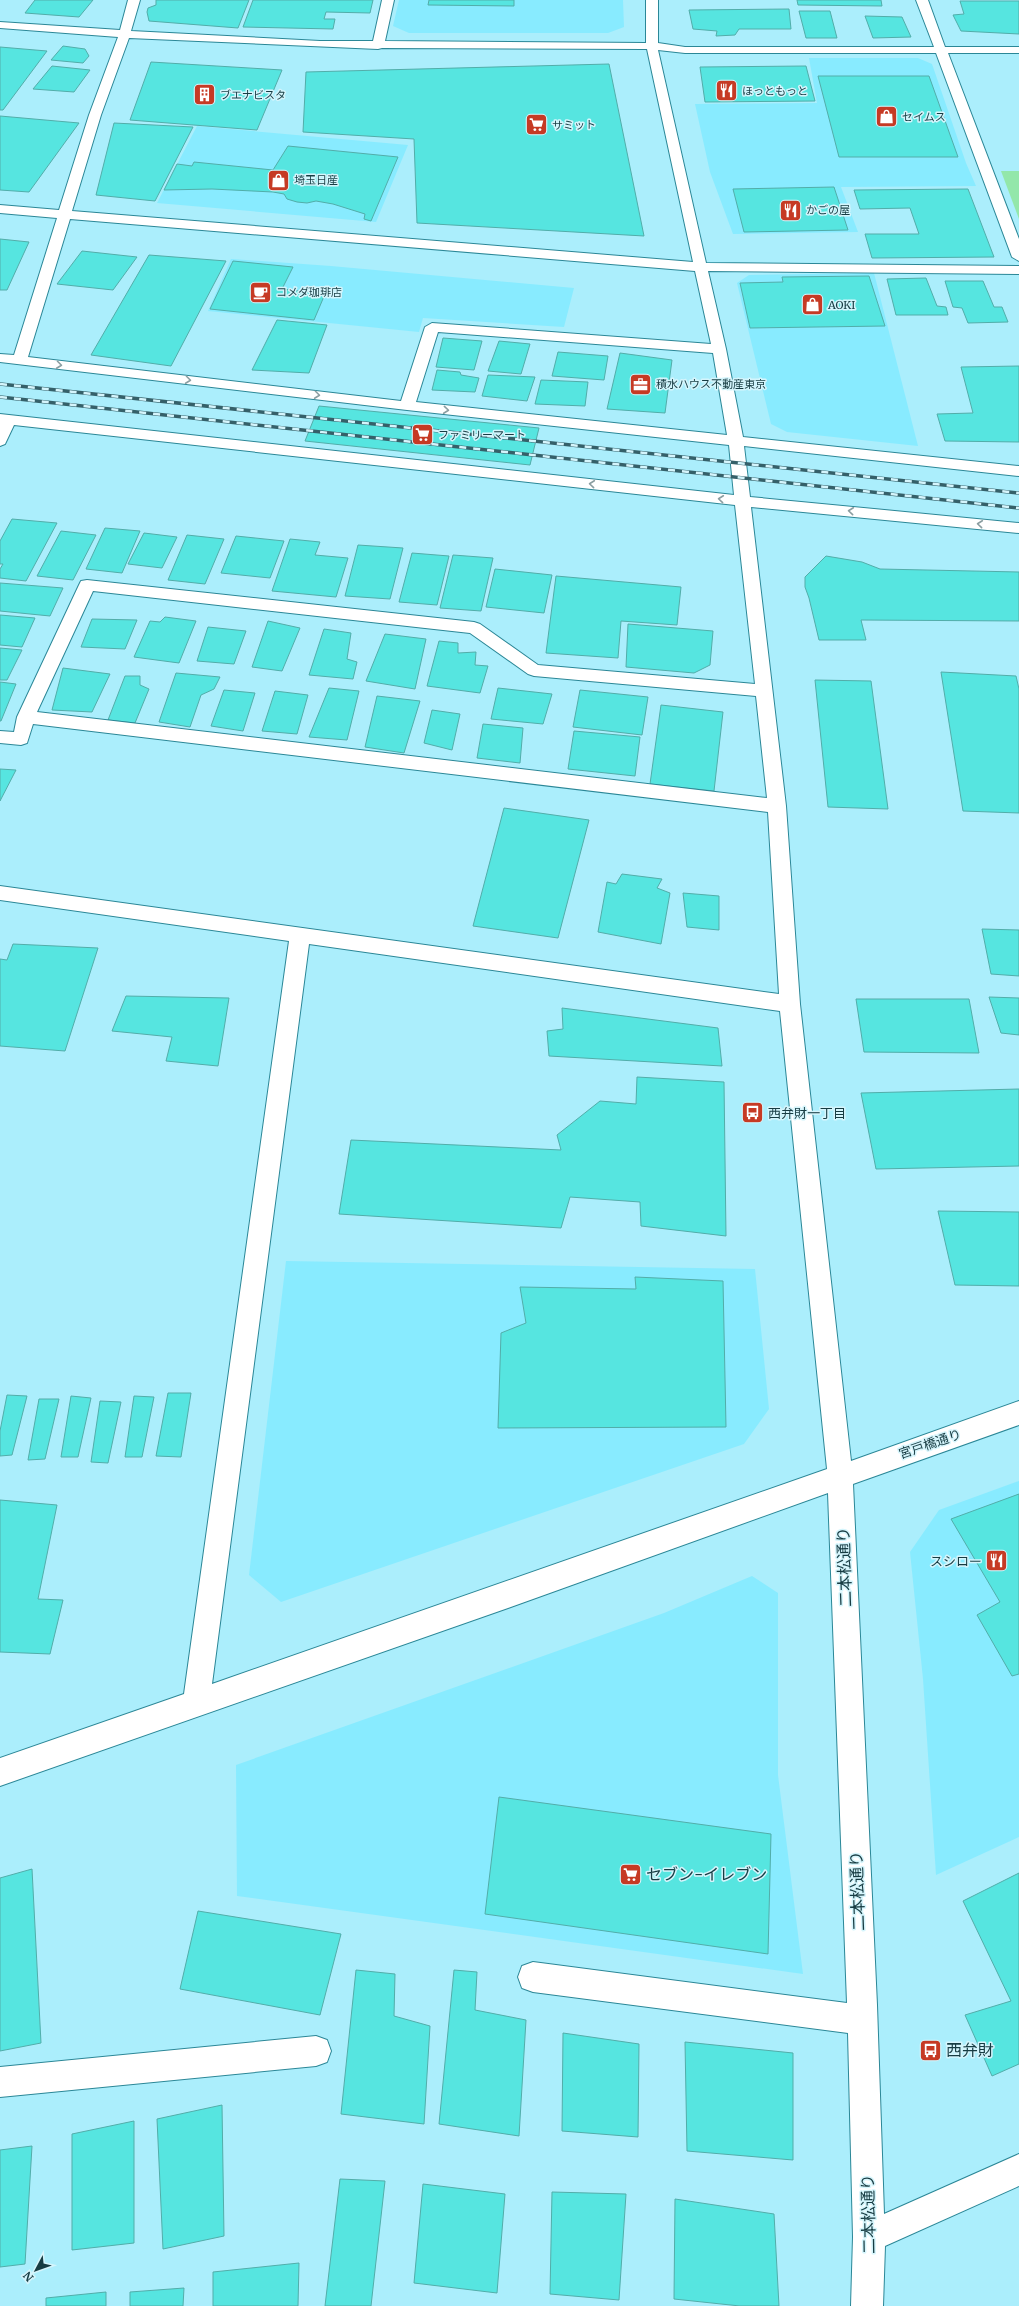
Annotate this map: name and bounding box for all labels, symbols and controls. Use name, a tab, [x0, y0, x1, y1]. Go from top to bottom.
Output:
restaurant icon: ほっともっと	[713, 78, 739, 104]
building icon: ブエナビスタ	[192, 82, 218, 108]
place label: ほっともっと	[742, 84, 808, 98]
place label: ブエナビスタ	[220, 88, 286, 102]
shop icon: セイムス	[873, 104, 899, 130]
place label: セイムス	[902, 110, 946, 124]
supermarket icon: サミット	[523, 112, 549, 138]
place label: サミット	[552, 118, 596, 132]
shop icon: 埼玉日産	[266, 167, 292, 193]
place label: 埼玉日産	[294, 173, 338, 187]
restaurant icon: かごの屋	[777, 197, 803, 223]
place label: かごの屋	[806, 203, 850, 217]
cafe icon: コメダ珈琲店	[248, 279, 274, 305]
place label: コメダ珈琲店	[276, 285, 342, 299]
shop icon: AOKI	[799, 292, 825, 318]
place label: AOKI	[827, 298, 855, 312]
one-way arrow	[56, 360, 62, 369]
office icon: 積水ハウス不動産東京	[628, 371, 654, 397]
one-way arrow	[185, 375, 191, 384]
place label: 積水ハウス不動産東京	[656, 377, 766, 391]
one-way arrow	[314, 391, 320, 400]
one-way arrow	[443, 406, 449, 415]
supermarket icon: ファミリーマート	[410, 422, 436, 448]
place label: ファミリーマート	[438, 428, 526, 442]
one-way arrow	[589, 480, 595, 489]
one-way arrow	[718, 494, 724, 503]
one-way arrow	[848, 507, 854, 516]
one-way arrow	[977, 520, 983, 529]
bus stop icon: 西弁財一丁目	[740, 1100, 766, 1126]
place label: 西弁財一丁目	[768, 1105, 846, 1122]
street label: 宮戸橋通り	[896, 1425, 964, 1463]
street label: 二本松通り	[833, 1527, 855, 1607]
restaurant icon: スシロー	[984, 1548, 1010, 1574]
place label: スシロー	[930, 1553, 982, 1570]
street label: 二本松通り	[846, 1851, 868, 1931]
supermarket icon: セブン-イレブン	[617, 1861, 643, 1887]
place label: セブン-イレブン	[646, 1864, 767, 1884]
bus stop icon: 西弁財	[917, 2037, 943, 2063]
place label: 西弁財	[946, 2040, 994, 2060]
street label: 二本松通り	[857, 2174, 879, 2254]
north arrow	[16, 2250, 56, 2290]
text: N	[20, 2268, 37, 2284]

